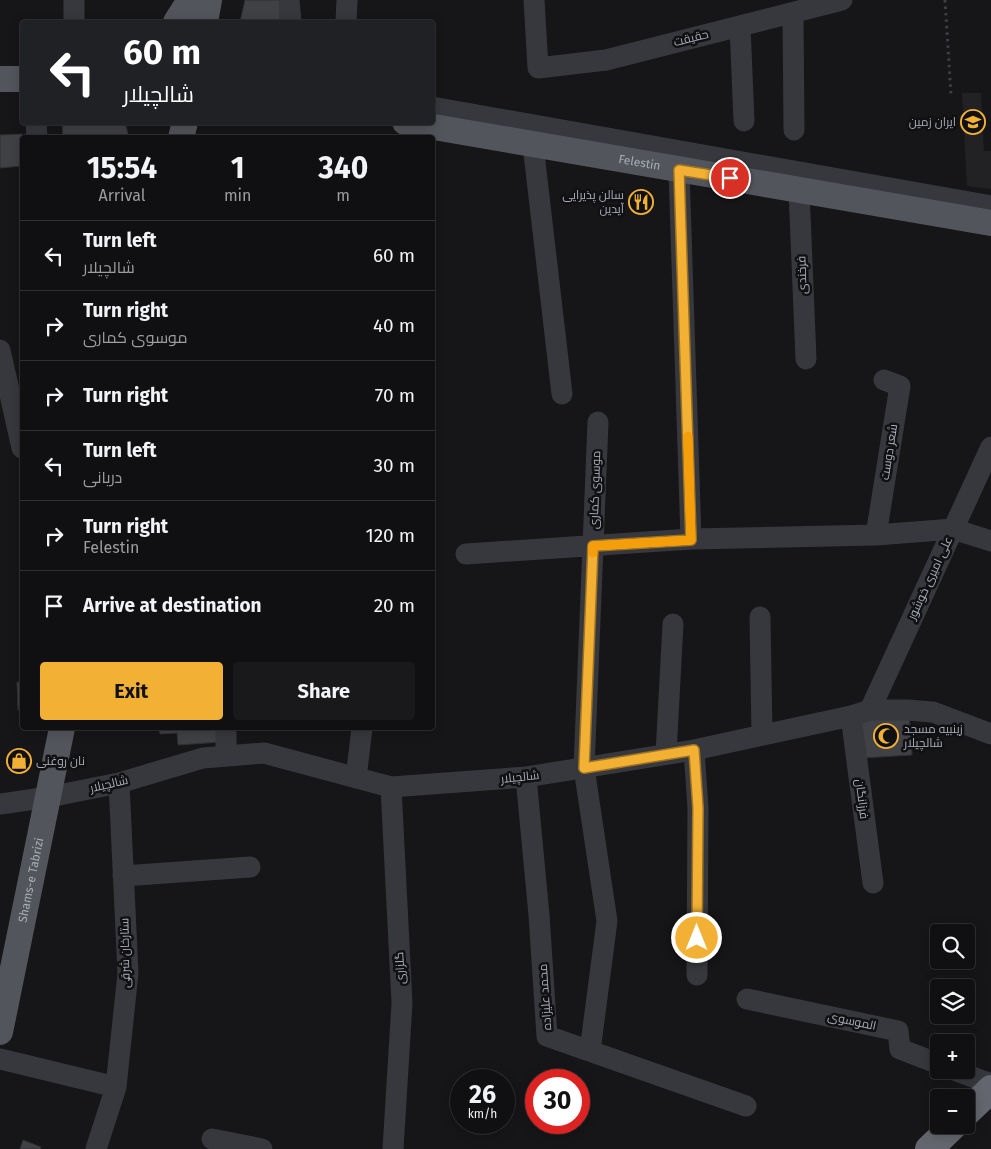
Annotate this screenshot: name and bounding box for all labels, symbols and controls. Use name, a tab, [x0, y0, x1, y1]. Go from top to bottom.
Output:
street label: حقیقت	[672, 27, 710, 49]
text: 60 m	[123, 31, 201, 73]
icon: left	[40, 40, 105, 105]
text: شالچیلار	[123, 81, 194, 108]
school or university icon: ایران زمین	[960, 109, 986, 135]
place label: ایران زمین	[909, 115, 956, 129]
text: 15:54	[87, 150, 157, 186]
text: 1	[231, 150, 245, 186]
text: 340	[318, 150, 368, 186]
street label: Felestin	[617, 152, 662, 173]
pin	[709, 157, 751, 199]
icon: arrive	[716, 164, 744, 192]
text: Arrival	[99, 186, 145, 205]
text: min	[224, 186, 252, 205]
text: m	[336, 186, 350, 205]
place label: سالن پذیرایی آیدین	[562, 188, 625, 216]
restaurant icon: سالن پذیرایی آیدین	[628, 189, 654, 215]
text: Turn left	[83, 229, 157, 252]
icon: left	[40, 242, 68, 270]
text: 60 m	[373, 244, 415, 267]
street label: فرخندی	[794, 256, 810, 294]
text: شالچیلار	[83, 258, 135, 277]
text: Turn right	[83, 299, 168, 322]
icon: right	[40, 312, 68, 340]
text: 40 m	[373, 314, 415, 337]
text: موسوی کماری	[83, 328, 188, 347]
icon: right	[40, 382, 68, 410]
text: Turn right	[83, 384, 168, 407]
text: 70 m	[375, 384, 415, 407]
street label: شعر دوست	[878, 423, 900, 481]
text: Turn left	[83, 439, 157, 462]
street label: موسوی کماری	[587, 451, 603, 529]
icon: left	[40, 452, 68, 480]
text: 30 m	[374, 454, 415, 477]
text: دریانی	[83, 468, 122, 487]
text: Turn right	[83, 515, 168, 538]
icon: right	[40, 522, 68, 550]
text: 120 m	[365, 524, 415, 547]
street label: علی امیری خوشور	[904, 534, 955, 623]
text: Felestin	[83, 538, 139, 557]
icon: arrive	[40, 592, 68, 620]
text: Arrive at destination	[83, 594, 262, 617]
text: 20 m	[374, 594, 415, 617]
button: Exit	[40, 662, 223, 720]
button: Share	[233, 662, 415, 720]
place label: زینبیه مسجد شالچیلار	[903, 722, 963, 752]
mosque icon: زینبیه مسجد شالچیلار	[873, 723, 899, 749]
shop icon: نان روغنی	[6, 748, 32, 774]
place label: نان روغنی	[36, 754, 85, 768]
street label: شالچیلار	[499, 768, 540, 788]
street label: شالچیلار	[88, 773, 130, 797]
street label: فرزانگان	[853, 778, 871, 820]
street label: Shams-e Tabrizi	[15, 836, 46, 924]
position arrow	[670, 911, 722, 963]
street label: ستارخان شرقی	[117, 918, 133, 988]
map controls	[930, 924, 975, 1134]
button: search	[930, 924, 975, 969]
street label: گلزاری	[392, 951, 408, 985]
street label: محمد علیزاده	[536, 963, 554, 1031]
button: layers	[930, 979, 975, 1024]
street label: الموسوی	[826, 1009, 878, 1033]
button: +	[930, 1034, 975, 1079]
speed limit sign: 30	[525, 1069, 590, 1134]
text: 26	[469, 1080, 496, 1110]
button: −	[930, 1089, 975, 1134]
text: km/h	[468, 1107, 497, 1121]

